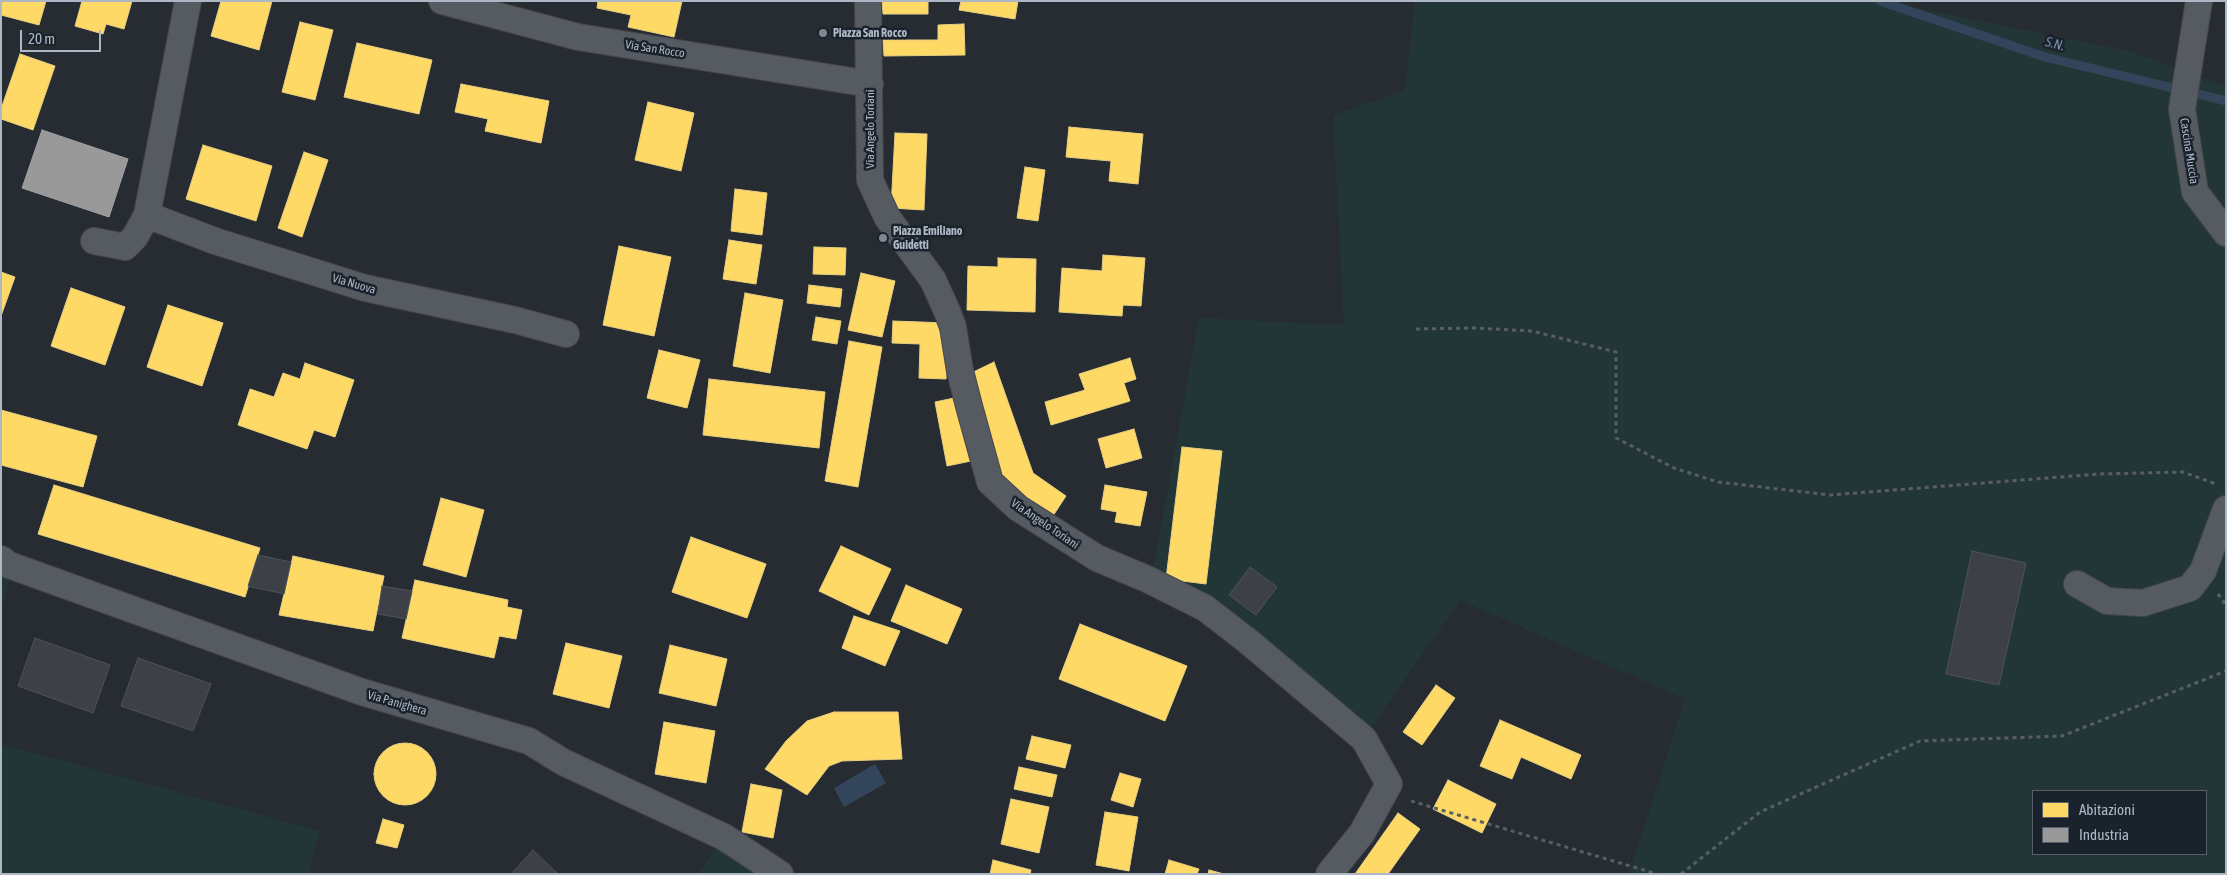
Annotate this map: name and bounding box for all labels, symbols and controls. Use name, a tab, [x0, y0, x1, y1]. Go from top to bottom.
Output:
scale bar	[22, 20, 104, 52]
place label: Piazza San Rocco	[833, 26, 907, 40]
marker: Piazza San Rocco	[817, 27, 829, 39]
text: 20 m	[28, 30, 55, 47]
water label: S.N.	[2044, 33, 2066, 55]
street label: Via San Rocco	[624, 37, 686, 61]
street label: Via Angelo Toriani	[863, 90, 877, 168]
street label: Cascina Muccia	[2177, 117, 2201, 185]
place label: Piazza Emiliano Guidetti	[893, 224, 962, 252]
marker: Piazza Emiliano Guidetti	[877, 232, 889, 244]
street label: Via Nuova	[331, 271, 377, 297]
street label: Via Angelo Toriani	[1008, 496, 1082, 552]
street label: Via Panighera	[366, 688, 428, 718]
legend	[2032, 790, 2207, 855]
text: Abitazioni	[2079, 801, 2135, 818]
text: Industria	[2079, 826, 2129, 843]

